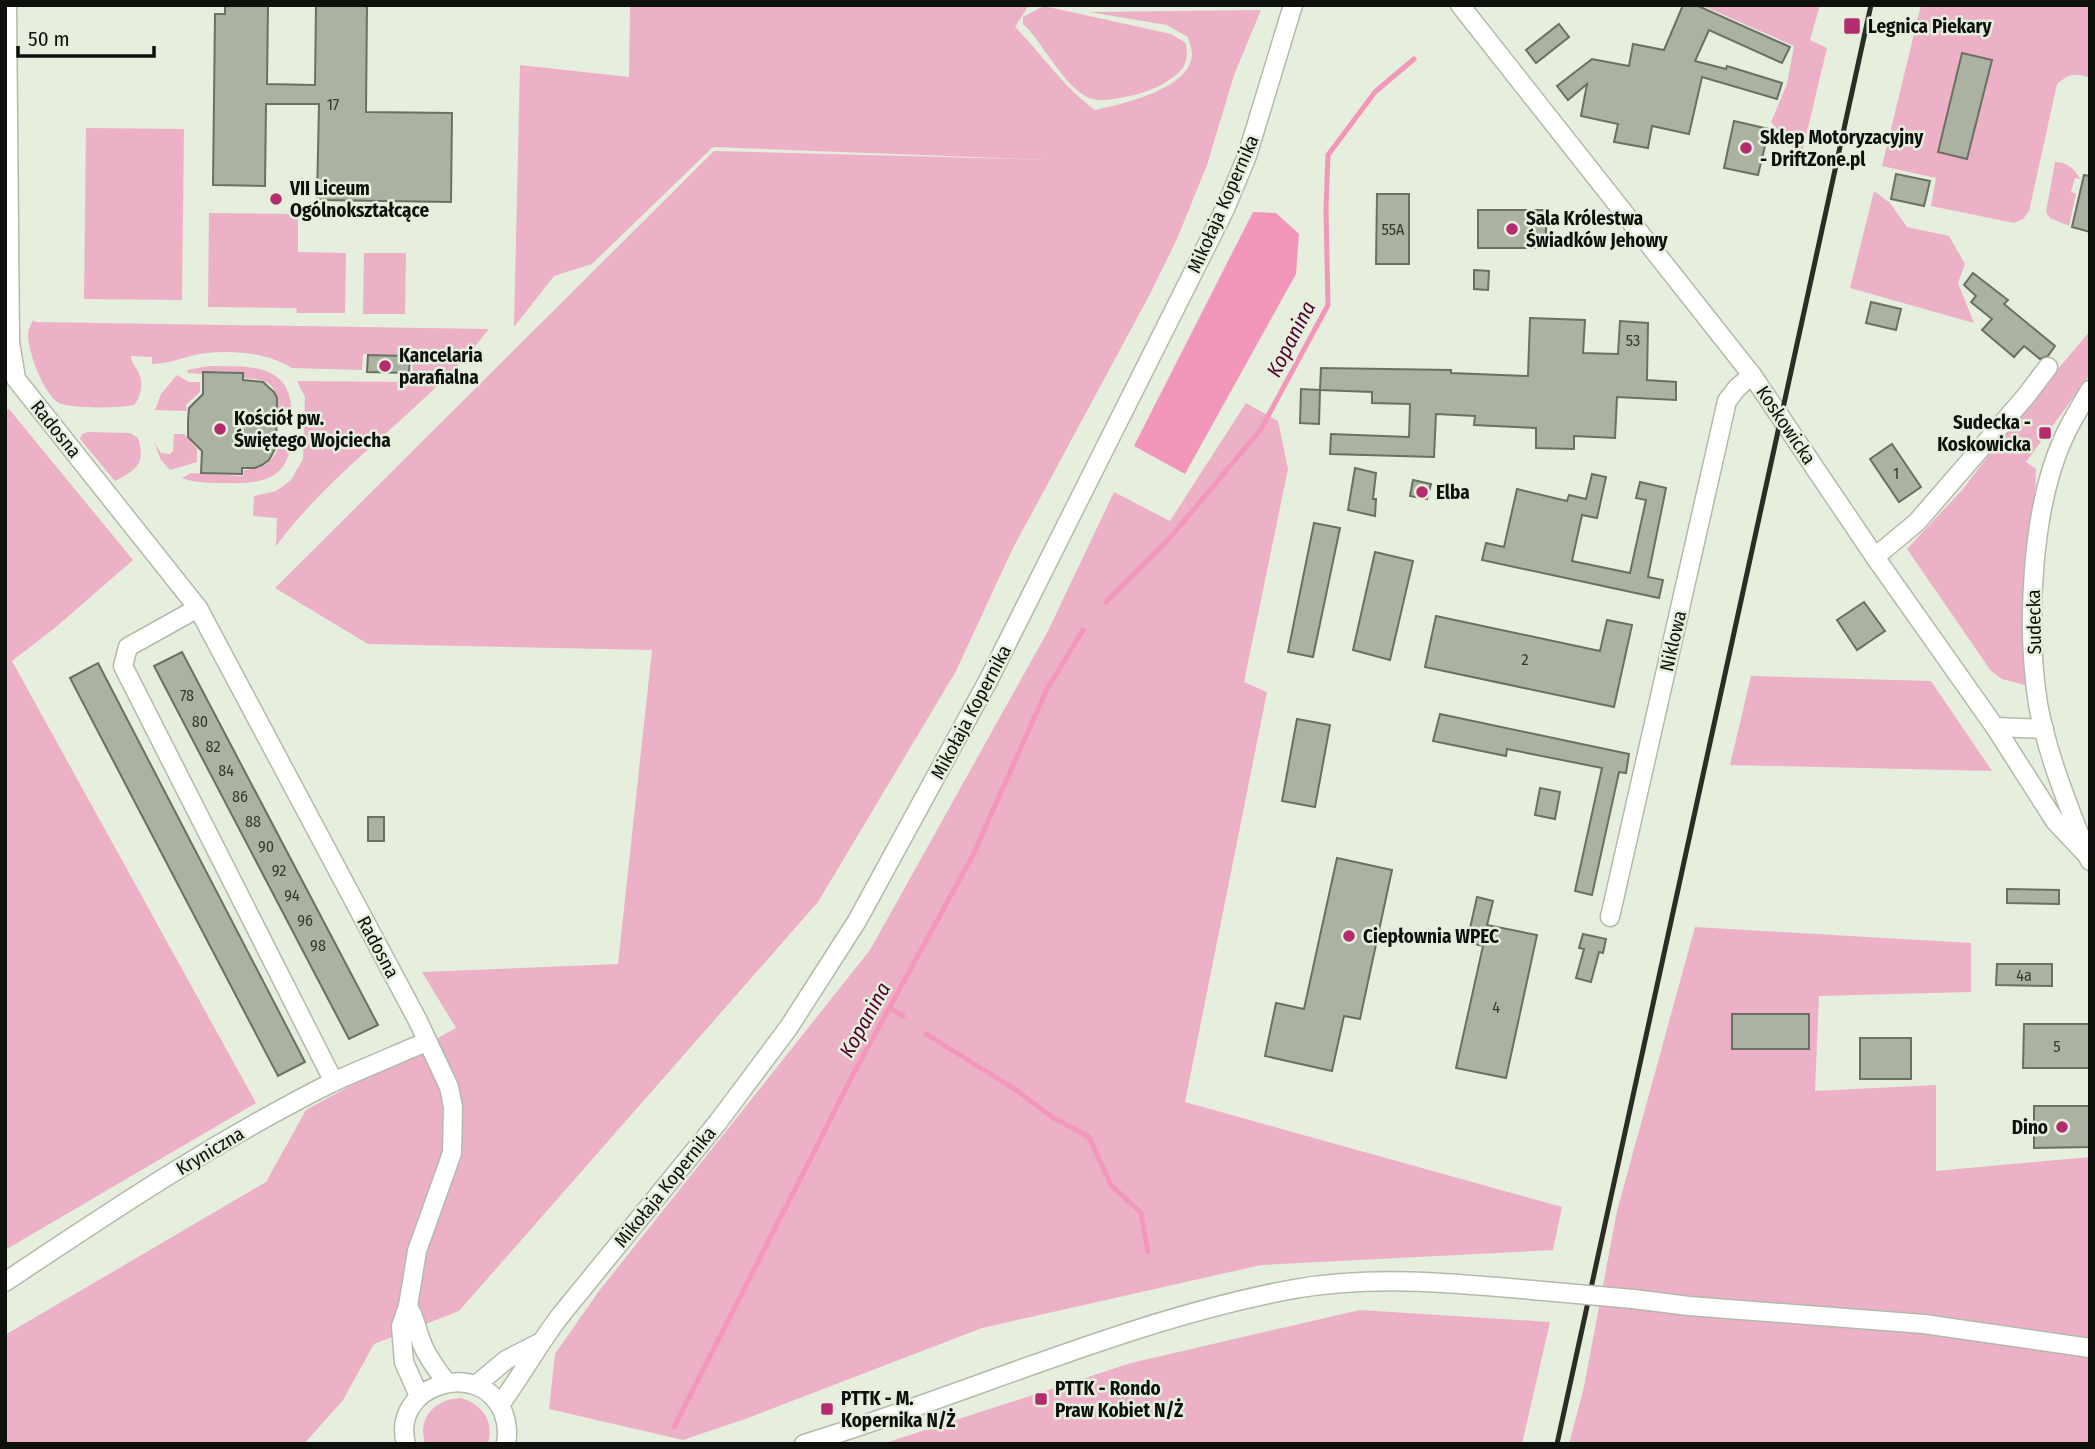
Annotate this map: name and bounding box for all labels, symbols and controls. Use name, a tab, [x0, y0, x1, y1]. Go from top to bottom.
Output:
scale bar	[18, 14, 154, 58]
place label: Legnica Piekary	[1868, 15, 1993, 38]
marker: Legnica Piekary	[1842, 16, 1862, 36]
text: 50 m	[28, 26, 70, 52]
house number: 17	[327, 95, 340, 114]
place label: Sklep Motoryzacyjny - DriftZone.pl	[1760, 126, 1924, 171]
street label: Mikołaja Kopernika	[1182, 131, 1264, 277]
marker: Sklep Motoryzacyjny - DriftZone.pl	[1738, 140, 1754, 156]
place label: VII Liceum Ogólnokształcące	[289, 177, 429, 222]
marker: VII Liceum Ogólnokształcące	[268, 191, 284, 207]
place label: Sala Królestwa Świadków Jehowy	[1526, 207, 1669, 252]
house number: 55A	[1381, 220, 1405, 239]
marker: Sala Królestwa Świadków Jehowy	[1504, 221, 1520, 237]
water label: Kopanina	[1261, 297, 1321, 381]
house number: 53	[1626, 331, 1640, 350]
place label: Kancelaria parafialna	[399, 344, 483, 389]
marker: Kancelaria parafialna	[377, 358, 393, 374]
street label: Koskowicka	[1751, 381, 1821, 469]
street label: Radosna	[26, 396, 86, 462]
place label: Kościół pw. Świętego Wojciecha	[234, 407, 391, 452]
place label: Sudecka - Koskowicka	[1937, 411, 2031, 456]
marker: Kościół pw. Świętego Wojciecha	[212, 421, 228, 437]
marker: Sudecka - Koskowicka	[2037, 425, 2053, 441]
house number: 1	[1893, 464, 1899, 483]
place label: Elba	[1436, 481, 1470, 504]
marker: Elba	[1414, 484, 1430, 500]
street label: Sudecka	[2022, 589, 2046, 655]
street label: Niklowa	[1655, 608, 1691, 674]
street label: Mikołaja Kopernika	[926, 641, 1016, 783]
house number: 2	[1521, 650, 1529, 669]
house number: 78	[180, 686, 194, 705]
house number: 80	[192, 712, 208, 731]
house number: 82	[206, 737, 220, 756]
house number: 84	[218, 761, 234, 780]
house number: 86	[232, 787, 248, 806]
house number: 88	[245, 812, 261, 831]
house number: 90	[258, 837, 274, 856]
house number: 92	[272, 861, 286, 880]
house number: 94	[284, 886, 300, 905]
house number: 96	[297, 911, 313, 930]
street label: Radosna	[352, 912, 404, 982]
place label: Ciepłownia WPEC	[1363, 925, 1499, 948]
marker: Ciepłownia WPEC	[1341, 928, 1357, 944]
house number: 98	[310, 936, 326, 955]
house number: 4a	[2016, 966, 2032, 985]
water label: Kopanina	[834, 978, 896, 1062]
house number: 4	[1492, 998, 1500, 1017]
house number: 5	[2053, 1037, 2061, 1056]
place label: Dino	[2012, 1116, 2048, 1139]
marker: Dino	[2054, 1119, 2070, 1135]
street label: Kryniczna	[172, 1122, 248, 1180]
street label: Mikołaja Kopernika	[609, 1122, 721, 1252]
place label: PTTK - Rondo Praw Kobiet N/Ż	[1055, 1377, 1183, 1422]
place label: PTTK - M. Kopernika N/Ż	[841, 1387, 956, 1432]
marker: PTTK - Rondo Praw Kobiet N/Ż	[1033, 1391, 1049, 1407]
marker: PTTK - M. Kopernika N/Ż	[819, 1401, 835, 1417]

